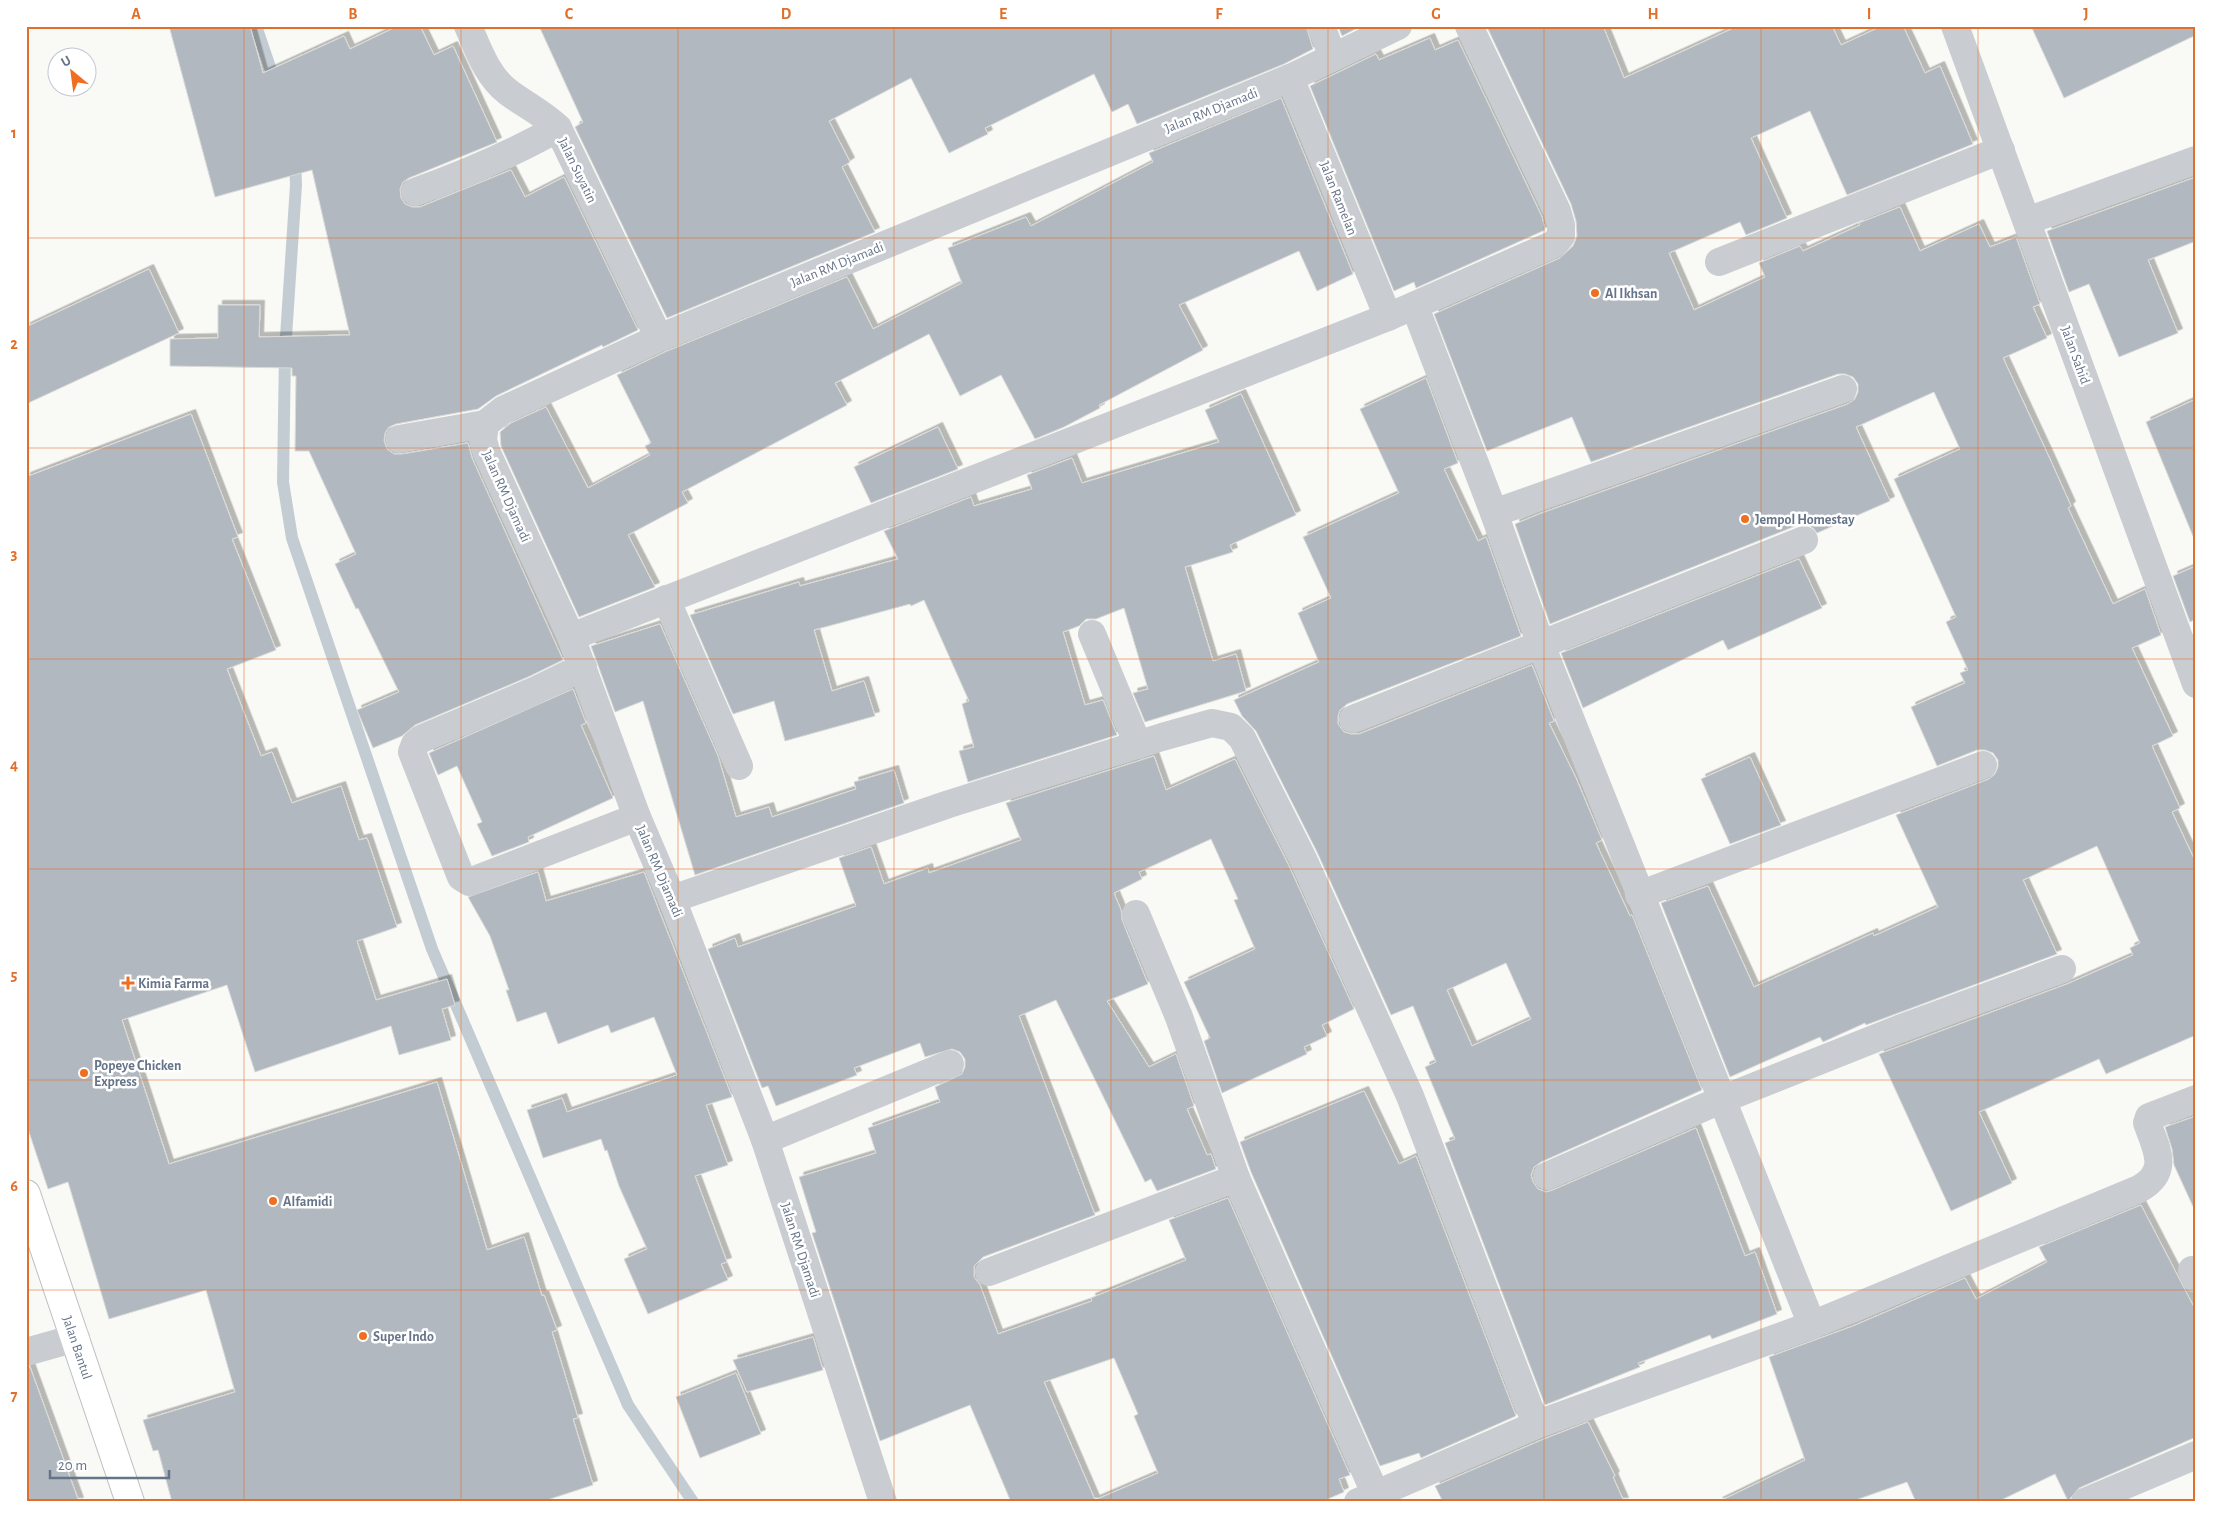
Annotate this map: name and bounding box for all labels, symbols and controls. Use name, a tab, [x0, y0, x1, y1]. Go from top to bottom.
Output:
text: A	[131, 6, 141, 22]
text: B	[348, 6, 358, 22]
text: C	[565, 6, 574, 22]
text: D	[781, 6, 792, 22]
text: E	[999, 6, 1007, 22]
text: F	[1215, 6, 1223, 22]
text: G	[1431, 6, 1441, 22]
text: H	[1647, 6, 1659, 22]
text: I	[1867, 6, 1871, 22]
text: J	[2083, 6, 2089, 22]
north arrow	[48, 48, 98, 98]
text: U	[59, 53, 74, 70]
street label: Jalan RM Djamadi	[1163, 86, 1260, 136]
text: 1	[11, 125, 17, 141]
street label: Jalan Suyatin	[555, 136, 599, 205]
street label: Jalan Ramelan	[1317, 159, 1359, 237]
street label: Jalan RM Djamadi	[789, 240, 886, 290]
marker: Al Ikhsan	[1589, 287, 1601, 299]
place label: Al Ikhsan	[1605, 287, 1658, 301]
street label: Jalan Sahid	[2058, 324, 2092, 386]
text: 2	[10, 336, 18, 352]
street label: Jalan RM Djamadi	[480, 448, 533, 544]
marker: Jempol Homestay	[1739, 513, 1751, 525]
place label: Jempol Homestay	[1755, 513, 1855, 527]
text: 3	[11, 546, 18, 562]
text: 4	[10, 757, 18, 773]
street label: Jalan RM Djamadi	[633, 823, 685, 920]
text: 5	[11, 967, 18, 983]
marker: Kimia Farma	[122, 977, 134, 989]
place label: Kimia Farma	[138, 977, 209, 991]
place label: Popeye Chicken Express	[94, 1059, 181, 1089]
marker: Popeye Chicken Express	[78, 1067, 90, 1079]
text: 6	[10, 1178, 18, 1194]
marker: Alfamidi	[267, 1195, 279, 1207]
place label: Alfamidi	[283, 1195, 332, 1209]
street label: Jalan RM Djamadi	[778, 1201, 822, 1299]
street label: Jalan Bantul	[60, 1314, 94, 1381]
marker: Super Indo	[357, 1330, 369, 1342]
place label: Super Indo	[373, 1330, 434, 1344]
text: 7	[11, 1388, 18, 1404]
scale bar	[50, 1448, 169, 1480]
text: 20 m	[58, 1458, 87, 1473]

